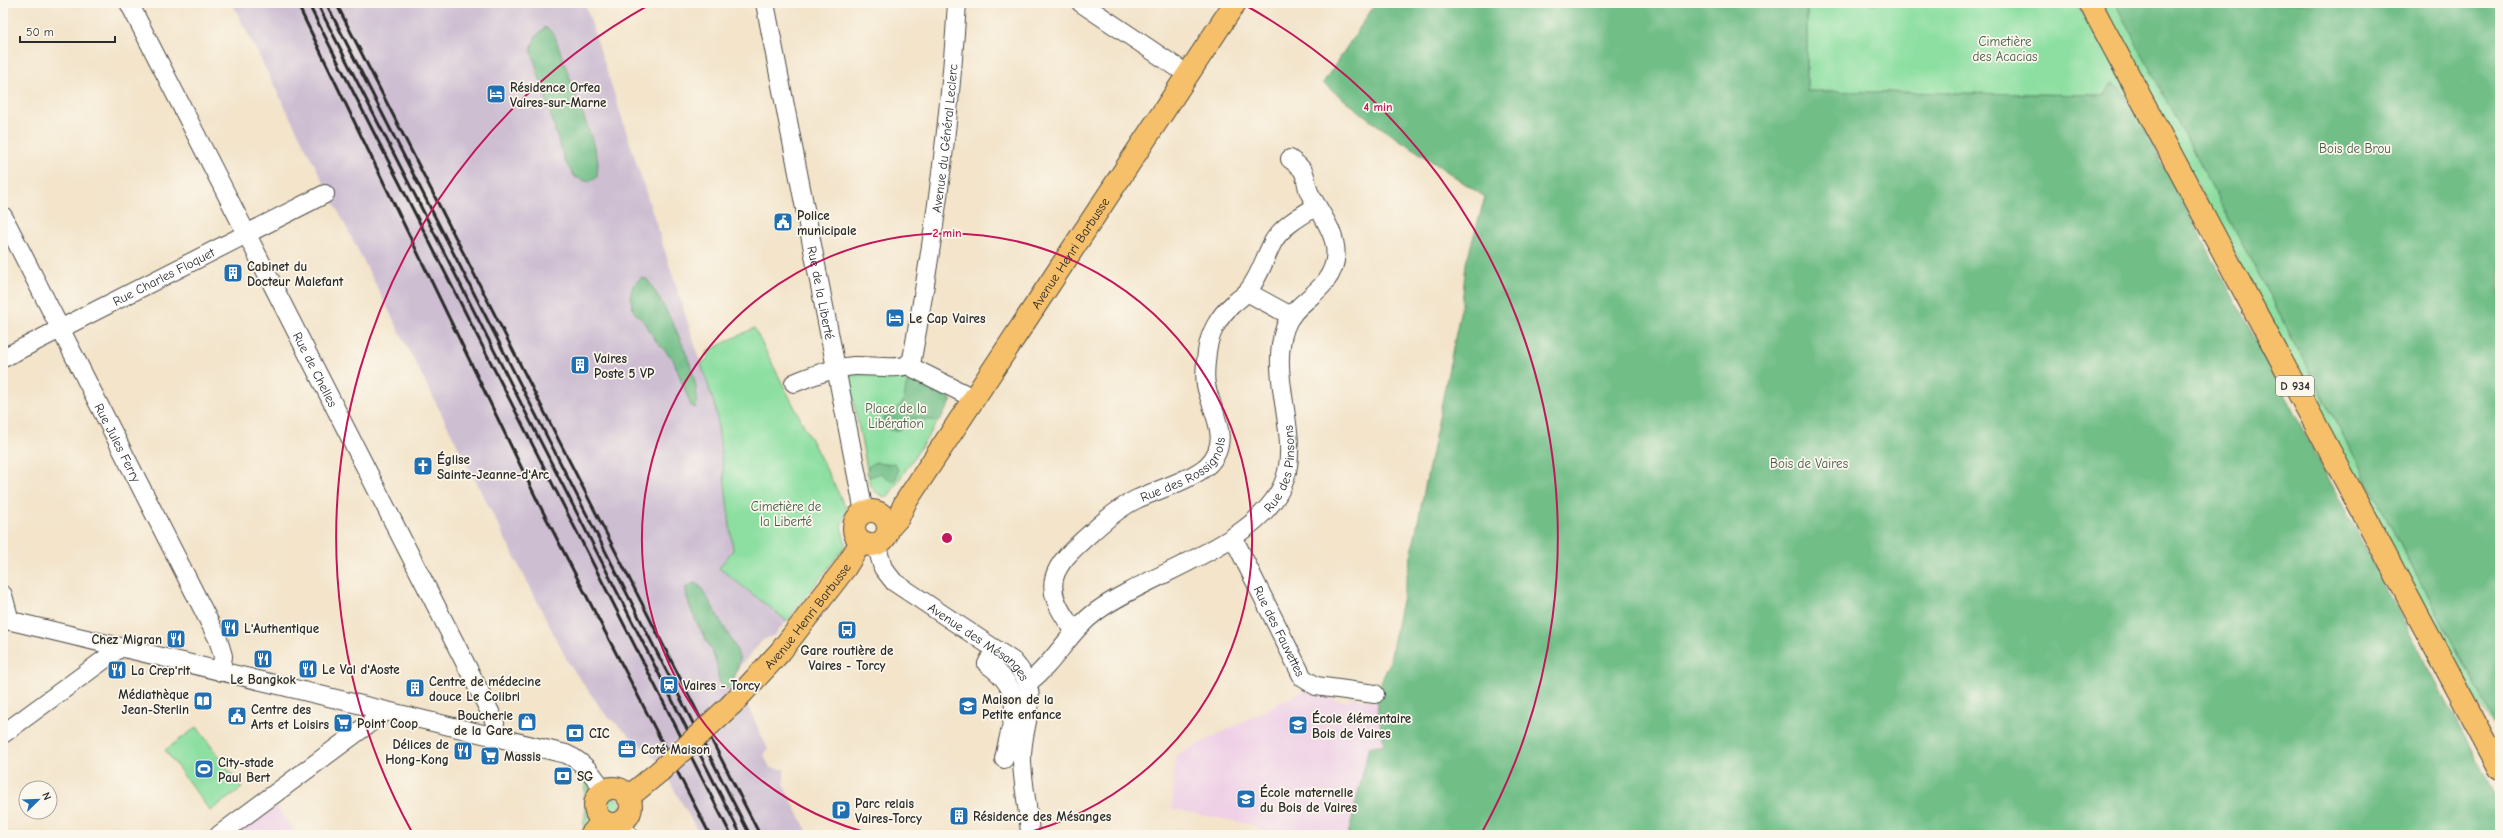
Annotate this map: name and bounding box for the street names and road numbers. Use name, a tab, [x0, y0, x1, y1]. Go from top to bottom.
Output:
street label: Avenue du Général Leclerc	[928, 63, 960, 214]
street label: Avenue Henri Barbusse	[1028, 194, 1112, 312]
street label: Rue Charles Floquet	[110, 244, 218, 308]
street label: Rue de la Liberté	[805, 245, 838, 341]
street label: Rue de Chelles	[290, 329, 341, 409]
road number: D 934	[2276, 376, 2314, 396]
street label: Rue Jules Ferry	[92, 400, 144, 485]
street label: Rue des Pinsons	[1260, 425, 1297, 515]
street label: Rue des Rossignols	[1138, 437, 1227, 504]
street label: Avenue Henri Barbusse	[761, 560, 854, 672]
street label: Rue des Fauvettes	[1251, 583, 1308, 679]
street label: Avenue des Mésanges	[926, 599, 1033, 683]

